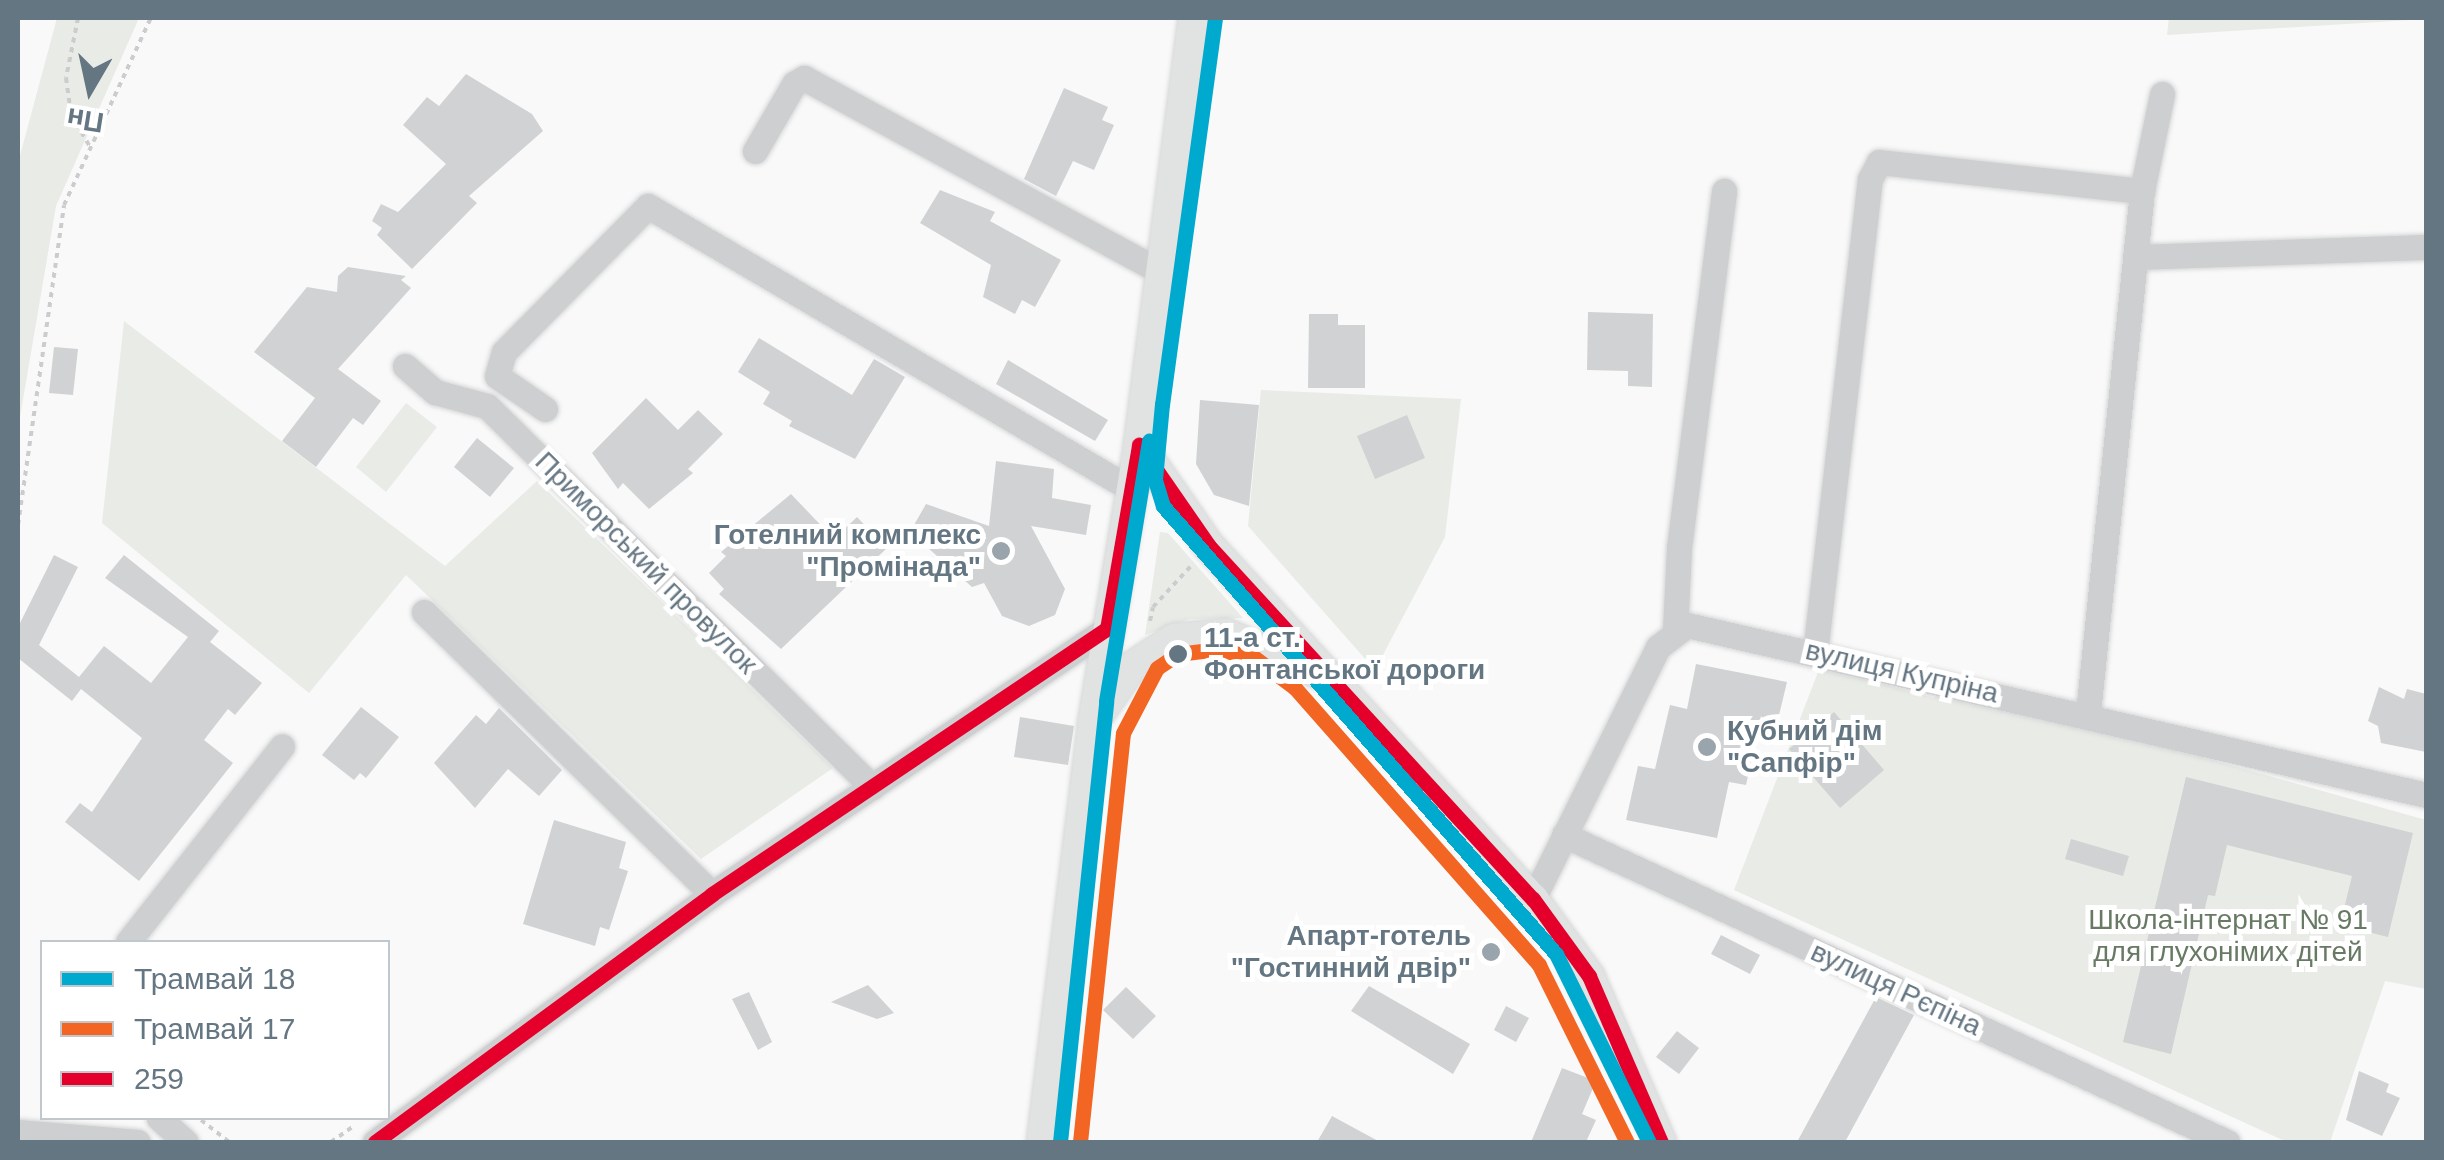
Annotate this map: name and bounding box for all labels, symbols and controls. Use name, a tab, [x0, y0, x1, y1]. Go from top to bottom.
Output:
north arrow	[40, 40, 140, 140]
text: Пн	[65, 102, 106, 138]
street label: Приморський провулок	[528, 445, 764, 681]
place label: Готелний комплекс "Промінада"	[714, 518, 981, 584]
marker: Готелний комплекс "Промінада"	[990, 540, 1012, 562]
place label: 11-а ст. Фонтанської дороги	[1204, 621, 1485, 687]
street label: вулиця Купріна	[1802, 633, 2002, 711]
marker: 11-а ст. Фонтанської дороги	[1161, 637, 1195, 671]
place label: Кубний дім "Сапфір"	[1727, 714, 1882, 780]
marker: Кубний дім "Сапфір"	[1696, 736, 1718, 758]
park label: Школа-інтернат № 91 для глухонімих дітей	[2088, 903, 2368, 969]
place label: Апарт-готель "Гостинний двір"	[1231, 919, 1471, 985]
street label: вулиця Рєпіна	[1806, 935, 1986, 1043]
legend	[40, 940, 390, 1120]
marker: Апарт-готель "Гостинний двір"	[1480, 941, 1502, 963]
text: Трамвай 18	[134, 962, 295, 995]
text: Трамвай 17	[134, 1012, 295, 1045]
text: 259	[134, 1062, 184, 1095]

